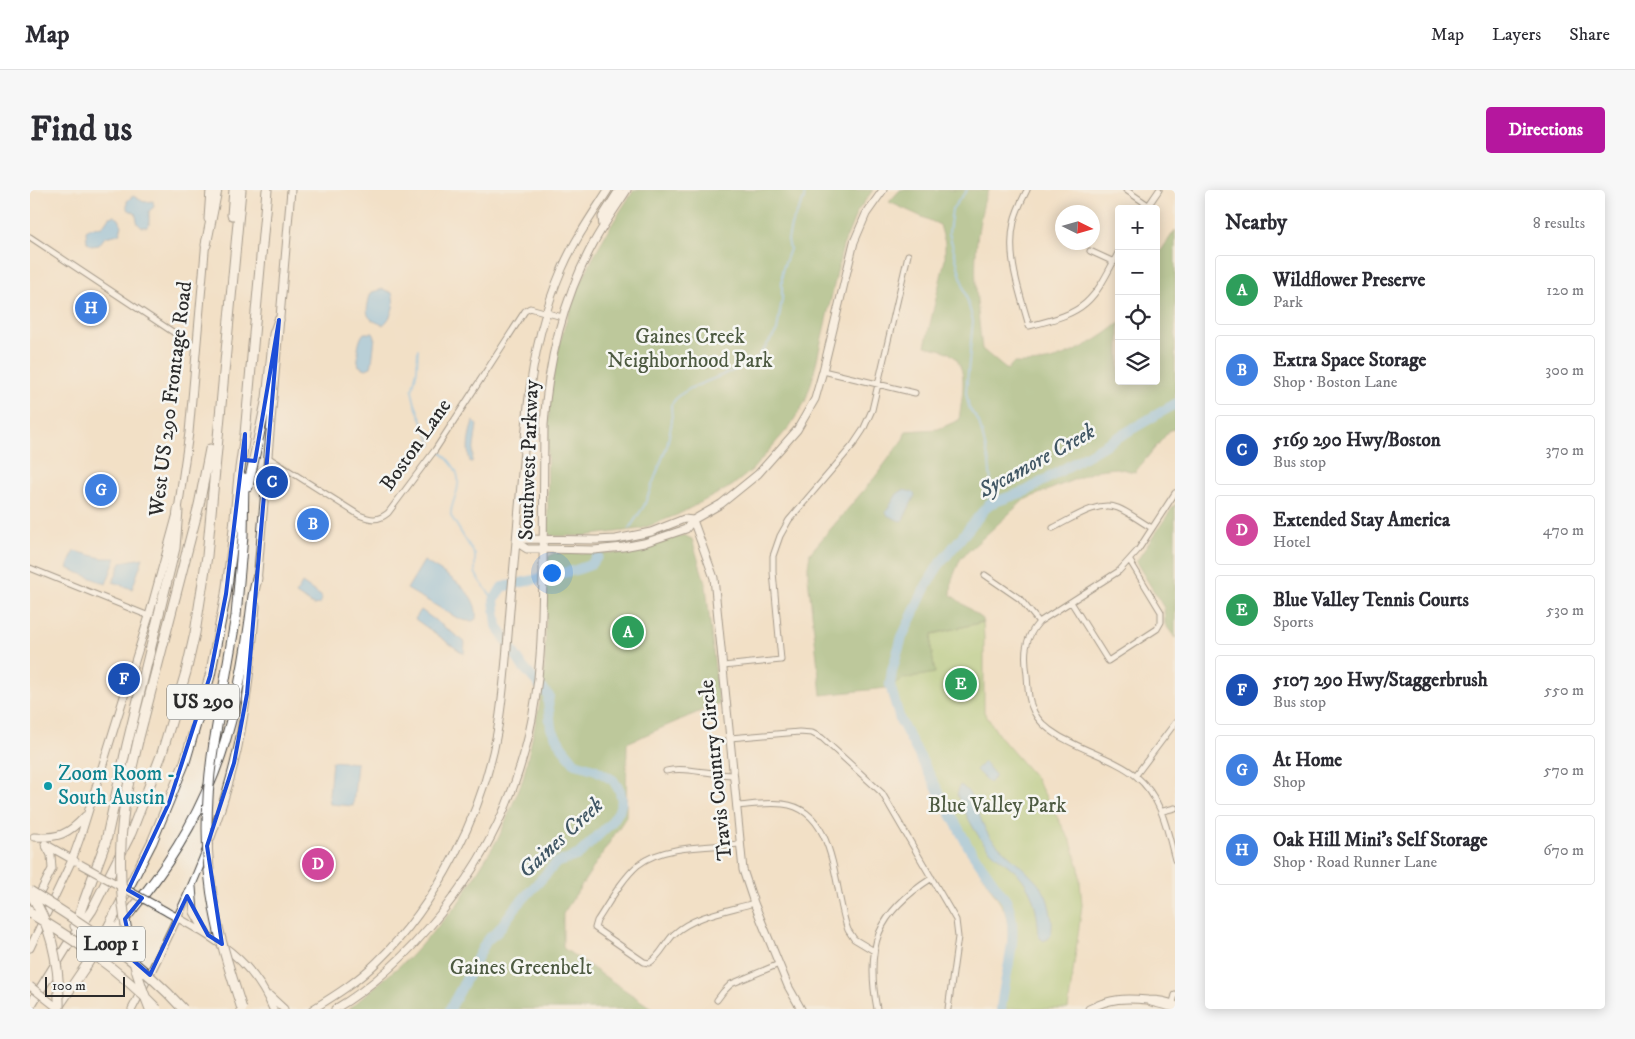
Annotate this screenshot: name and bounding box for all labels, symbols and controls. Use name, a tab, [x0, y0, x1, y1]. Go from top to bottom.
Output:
text: Map	[25, 20, 69, 50]
text: Map	[1431, 24, 1464, 46]
text: Layers	[1492, 24, 1541, 46]
text: Share	[1569, 24, 1610, 46]
button: Directions	[1486, 107, 1605, 153]
text: Find us	[30, 108, 132, 152]
north arrow	[1055, 205, 1100, 250]
map controls	[1115, 205, 1160, 385]
button: +	[1115, 205, 1160, 250]
text: Nearby	[1225, 210, 1287, 236]
text: 8 results	[1533, 213, 1585, 233]
button: −	[1115, 250, 1160, 295]
text: Wildflower Preserve	[1273, 269, 1425, 292]
street label: West US 290 Frontage Road	[144, 279, 198, 519]
text: A	[1237, 280, 1247, 300]
text: 120 m	[1546, 280, 1584, 300]
pin: H	[75, 289, 107, 327]
text: Park	[1273, 292, 1303, 312]
button: locate	[1115, 295, 1160, 340]
park label: Gaines Creek Neighborhood Park	[607, 324, 773, 374]
button: layers	[1115, 340, 1160, 385]
text: Extra Space Storage	[1273, 349, 1426, 372]
text: B	[1237, 360, 1247, 380]
text: 300 m	[1545, 360, 1584, 380]
text: Shop · Boston Lane	[1273, 372, 1397, 392]
street label: Southwest Parkway	[513, 378, 545, 541]
street label: Boston Lane	[375, 394, 457, 496]
water label: Sycamore Creek	[973, 417, 1101, 505]
text: 5169 290 Hwy/Boston	[1273, 429, 1441, 452]
text: C	[1237, 440, 1247, 460]
text: 370 m	[1546, 440, 1584, 460]
text: Bus stop	[1273, 452, 1326, 472]
pin: C	[256, 463, 288, 501]
pin: G	[85, 471, 117, 509]
pin: B	[297, 505, 329, 543]
text: Extended Stay America	[1273, 509, 1450, 532]
text: D	[1236, 520, 1248, 540]
text: 470 m	[1543, 520, 1584, 540]
text: Hotel	[1273, 532, 1311, 552]
your location	[539, 560, 565, 586]
text: Blue Valley Tennis Courts	[1273, 589, 1469, 612]
text: E	[1236, 600, 1248, 620]
text: 530 m	[1546, 600, 1584, 620]
text: Sports	[1273, 612, 1314, 632]
pin: A	[612, 613, 644, 651]
pin: F	[108, 660, 140, 698]
pin: E	[945, 665, 977, 703]
text: 5107 290 Hwy/Staggerbrush	[1273, 669, 1488, 692]
street label: Travis Country Circle	[694, 678, 738, 862]
text: F	[1237, 680, 1247, 700]
text: 550 m	[1544, 680, 1584, 700]
road number: US 290	[167, 684, 239, 720]
text: Bus stop	[1273, 692, 1326, 712]
text: At Home	[1273, 749, 1342, 772]
text: G	[1236, 760, 1248, 780]
text: 570 m	[1544, 760, 1584, 780]
place label: Zoom Room - South Austin	[58, 761, 175, 811]
text: Shop	[1273, 772, 1306, 792]
marker: Zoom Room - South Austin	[42, 780, 54, 792]
water label: Gaines Creek	[513, 791, 610, 884]
park label: Blue Valley Park	[928, 793, 1067, 819]
text: Oak Hill Mini's Self Storage	[1273, 829, 1488, 852]
text: H	[1235, 840, 1249, 860]
text: 670 m	[1543, 840, 1584, 860]
pin: D	[302, 845, 334, 883]
text: Shop · Road Runner Lane	[1273, 852, 1437, 872]
road number: Loop 1	[77, 926, 145, 962]
park label: Gaines Greenbelt	[450, 955, 593, 981]
scale bar	[45, 974, 125, 997]
text: 100 m	[52, 977, 86, 995]

